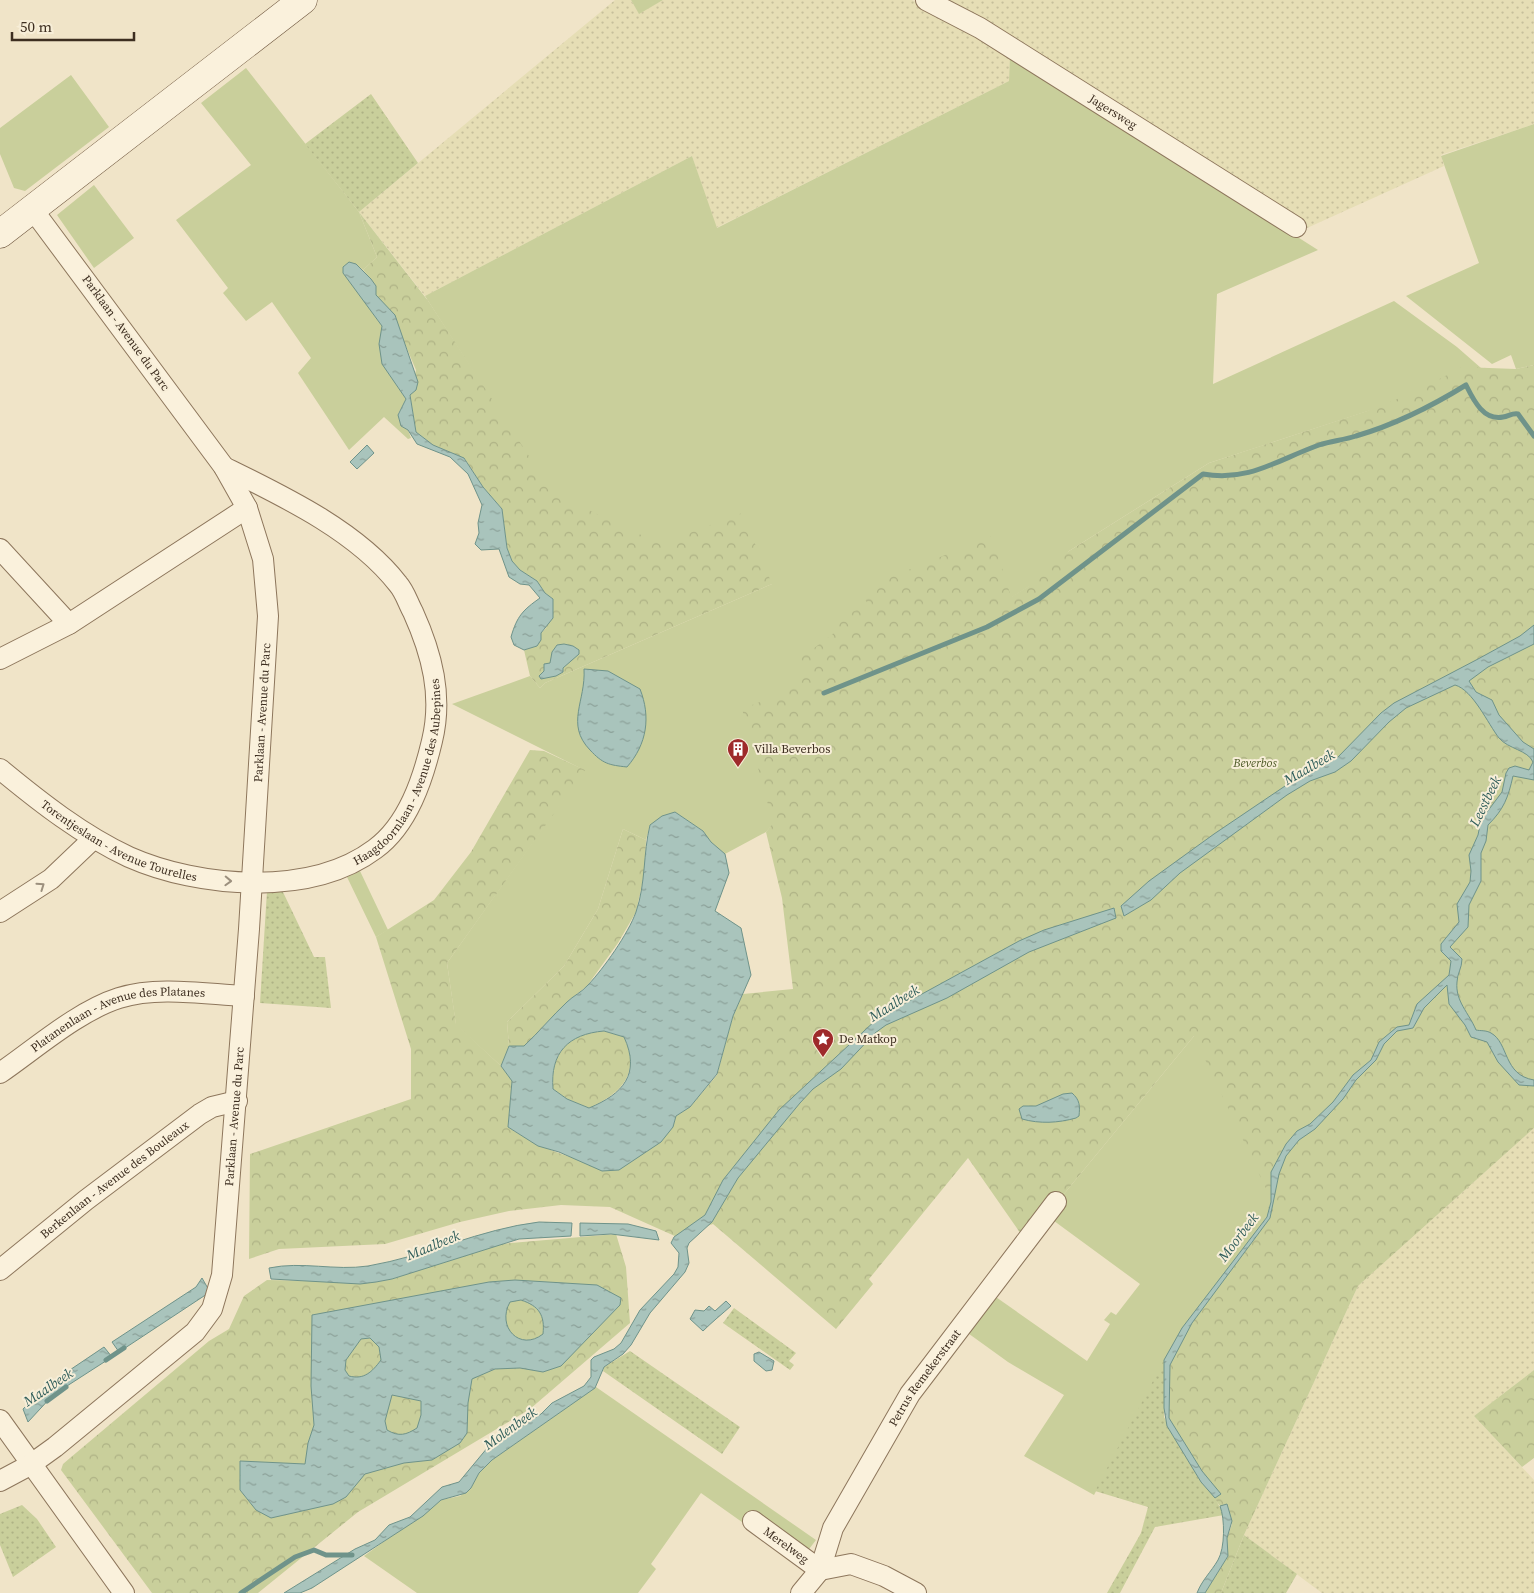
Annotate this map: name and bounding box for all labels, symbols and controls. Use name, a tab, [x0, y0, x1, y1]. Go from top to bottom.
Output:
scale bar	[12, 10, 135, 42]
text: 50 m	[20, 16, 52, 37]
street label: Jagersweg	[1085, 90, 1140, 133]
street label: Parklaan - Avenue du Parc	[79, 272, 174, 394]
street label: Parklaan - Avenue du Parc	[250, 642, 274, 783]
street label: Haagdoornlaan - Avenue des Aubepines	[350, 678, 444, 869]
building icon: Villa Beverbos	[726, 737, 750, 768]
place label: Villa Beverbos	[754, 741, 830, 757]
water label: Maalbeek	[1279, 744, 1339, 790]
park label: Beverbos	[1232, 755, 1277, 771]
water label: Leestbeek	[1464, 772, 1506, 831]
street label: Torentjeslaan - Avenue Tourelles	[38, 796, 198, 885]
one-way arrow	[224, 876, 232, 887]
one-way arrow	[35, 883, 45, 892]
water label: Maalbeek	[864, 979, 923, 1027]
street label: Platanenlaan - Avenue des Platanes	[27, 984, 206, 1056]
place icon: De Matkop	[811, 1027, 835, 1058]
place label: De Matkop	[839, 1031, 897, 1047]
street label: Parklaan - Avenue du Parc	[221, 1046, 248, 1187]
street label: Berkenlaan - Avenue des Bouleaux	[37, 1117, 193, 1242]
water label: Moorbeek	[1212, 1208, 1263, 1266]
water label: Maalbeek	[402, 1225, 463, 1265]
street label: Petrus Remekerstraat	[885, 1326, 964, 1429]
water label: Maalbeek	[18, 1363, 77, 1412]
water label: Molenbeek	[478, 1402, 541, 1455]
street label: Merelweg	[760, 1523, 812, 1567]

